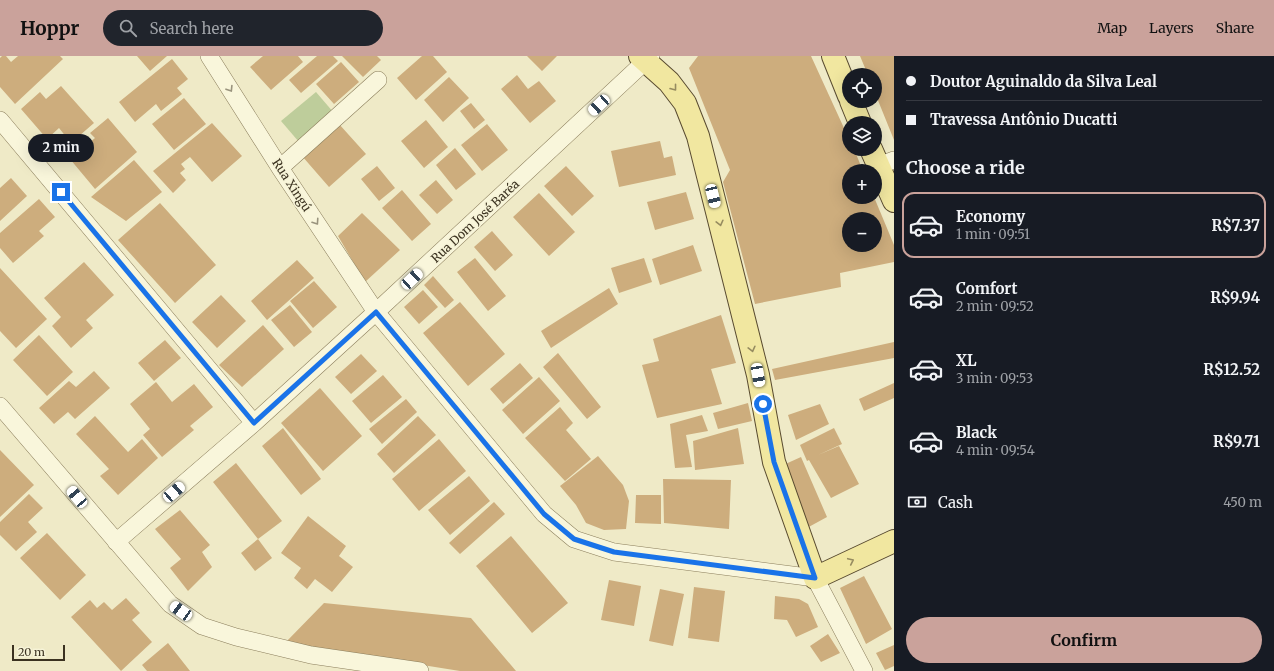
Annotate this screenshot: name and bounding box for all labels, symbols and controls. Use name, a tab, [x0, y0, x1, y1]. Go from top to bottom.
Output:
search box	[103, 10, 383, 46]
text: Hoppr	[20, 16, 79, 40]
icon: search	[117, 17, 139, 39]
text: Search here	[149, 19, 234, 38]
text: Map	[1097, 19, 1127, 37]
text: Layers	[1149, 19, 1194, 37]
text: Share	[1216, 19, 1254, 37]
map controls	[842, 68, 882, 252]
button: locate	[842, 68, 882, 108]
text: Doutor Aguinaldo da Silva Leal	[930, 72, 1157, 91]
one-way arrow	[669, 84, 676, 91]
one-way arrow	[226, 85, 233, 92]
car	[586, 92, 612, 118]
text: Travessa Antônio Ducatti	[930, 110, 1117, 129]
button: layers	[842, 116, 882, 156]
callout: 2 min	[28, 134, 94, 162]
text: 2 min	[42, 139, 80, 156]
street label: Rua Xingú	[269, 156, 315, 215]
text: Choose a ride	[906, 156, 1025, 179]
button: +	[842, 164, 882, 204]
street label: Rua Dom José Baréa	[428, 176, 522, 266]
route end	[52, 183, 70, 201]
car	[704, 183, 722, 209]
icon: car	[908, 207, 944, 243]
text: Economy	[956, 207, 1025, 226]
button: −	[842, 212, 882, 252]
text: R$7.37	[1212, 216, 1260, 235]
one-way arrow	[311, 217, 318, 224]
one-way arrow	[715, 219, 724, 226]
text: 1 min · 09:51	[956, 226, 1030, 243]
car	[399, 266, 425, 292]
icon: car	[908, 279, 944, 315]
text: Comfort	[956, 279, 1017, 298]
text: R$9.94	[1210, 288, 1260, 307]
text: 2 min · 09:52	[956, 298, 1034, 315]
one-way arrow	[747, 346, 755, 352]
icon: car	[908, 351, 944, 387]
text: XL	[956, 351, 977, 370]
text: R$12.52	[1203, 360, 1260, 379]
car	[750, 362, 766, 388]
text: 3 min · 09:53	[956, 370, 1033, 387]
route start	[754, 395, 772, 413]
icon: car	[908, 423, 944, 459]
text: Black	[956, 423, 997, 442]
text: R$9.71	[1213, 432, 1260, 451]
text: 4 min · 09:54	[956, 442, 1035, 459]
car	[161, 480, 187, 504]
car	[65, 484, 89, 510]
icon: cash	[906, 491, 928, 513]
text: Cash	[938, 493, 973, 512]
text: 450 m	[1223, 494, 1262, 511]
one-way arrow	[846, 558, 854, 566]
car	[168, 599, 194, 623]
button: Confirm	[906, 617, 1262, 663]
scale bar	[12, 643, 65, 662]
text: 20 m	[18, 645, 45, 659]

